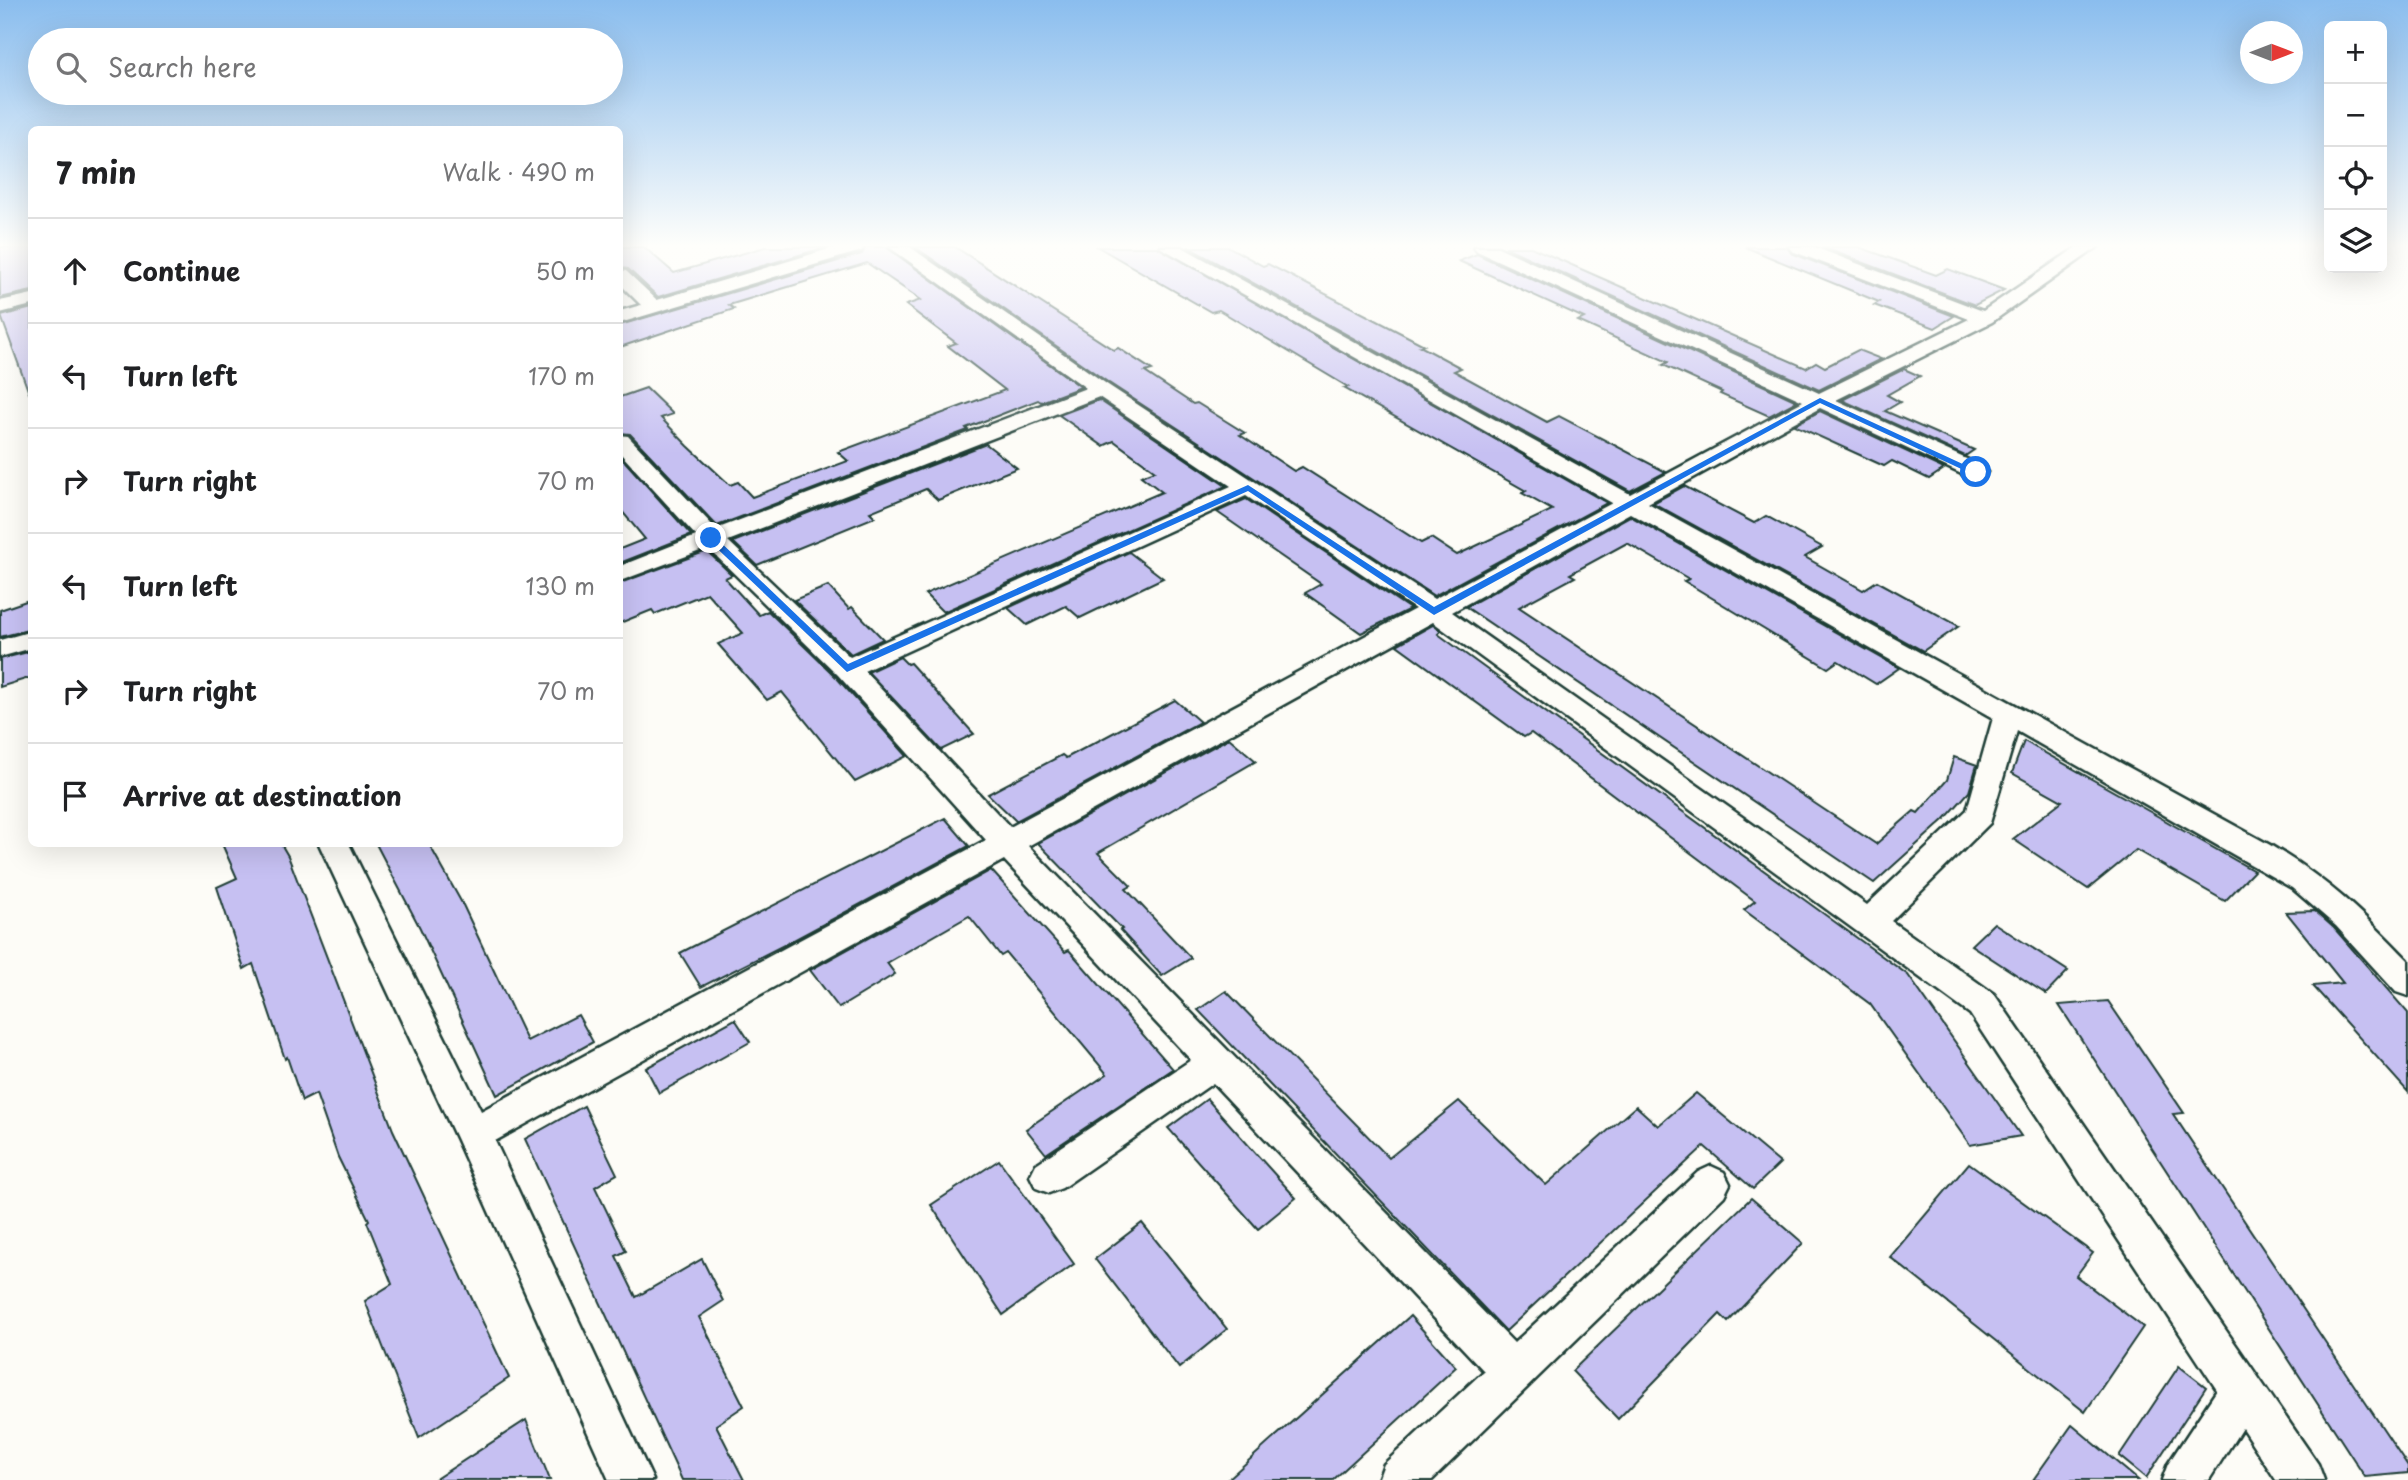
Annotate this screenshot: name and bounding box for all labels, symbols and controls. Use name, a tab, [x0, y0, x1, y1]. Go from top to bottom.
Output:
north arrow	[2240, 21, 2303, 84]
map controls	[2324, 21, 2387, 273]
button: +	[2324, 21, 2387, 84]
search box	[28, 28, 623, 105]
text: Search here	[108, 47, 257, 86]
icon: search	[52, 48, 90, 86]
button: −	[2324, 84, 2387, 147]
button: locate	[2324, 147, 2387, 210]
text: 7 min	[56, 149, 137, 194]
text: Walk · 490 m	[443, 154, 595, 189]
button: layers	[2324, 210, 2387, 273]
text: Continue	[123, 251, 240, 290]
icon: ahead	[56, 252, 94, 290]
text: 50 m	[535, 253, 595, 288]
text: Turn left	[123, 356, 238, 395]
icon: left	[56, 357, 94, 395]
text: 170 m	[528, 358, 595, 393]
route start	[1960, 456, 1991, 487]
text: Turn right	[123, 461, 257, 500]
icon: right	[56, 462, 94, 500]
text: 70 m	[537, 463, 595, 498]
route end	[695, 522, 726, 553]
text: Turn left	[123, 566, 238, 605]
icon: left	[56, 567, 94, 605]
text: 130 m	[525, 568, 595, 603]
text: Turn right	[123, 671, 257, 710]
icon: right	[56, 672, 94, 710]
text: 70 m	[537, 673, 595, 708]
text: Arrive at destination	[123, 776, 402, 815]
icon: arrive	[56, 777, 94, 815]

